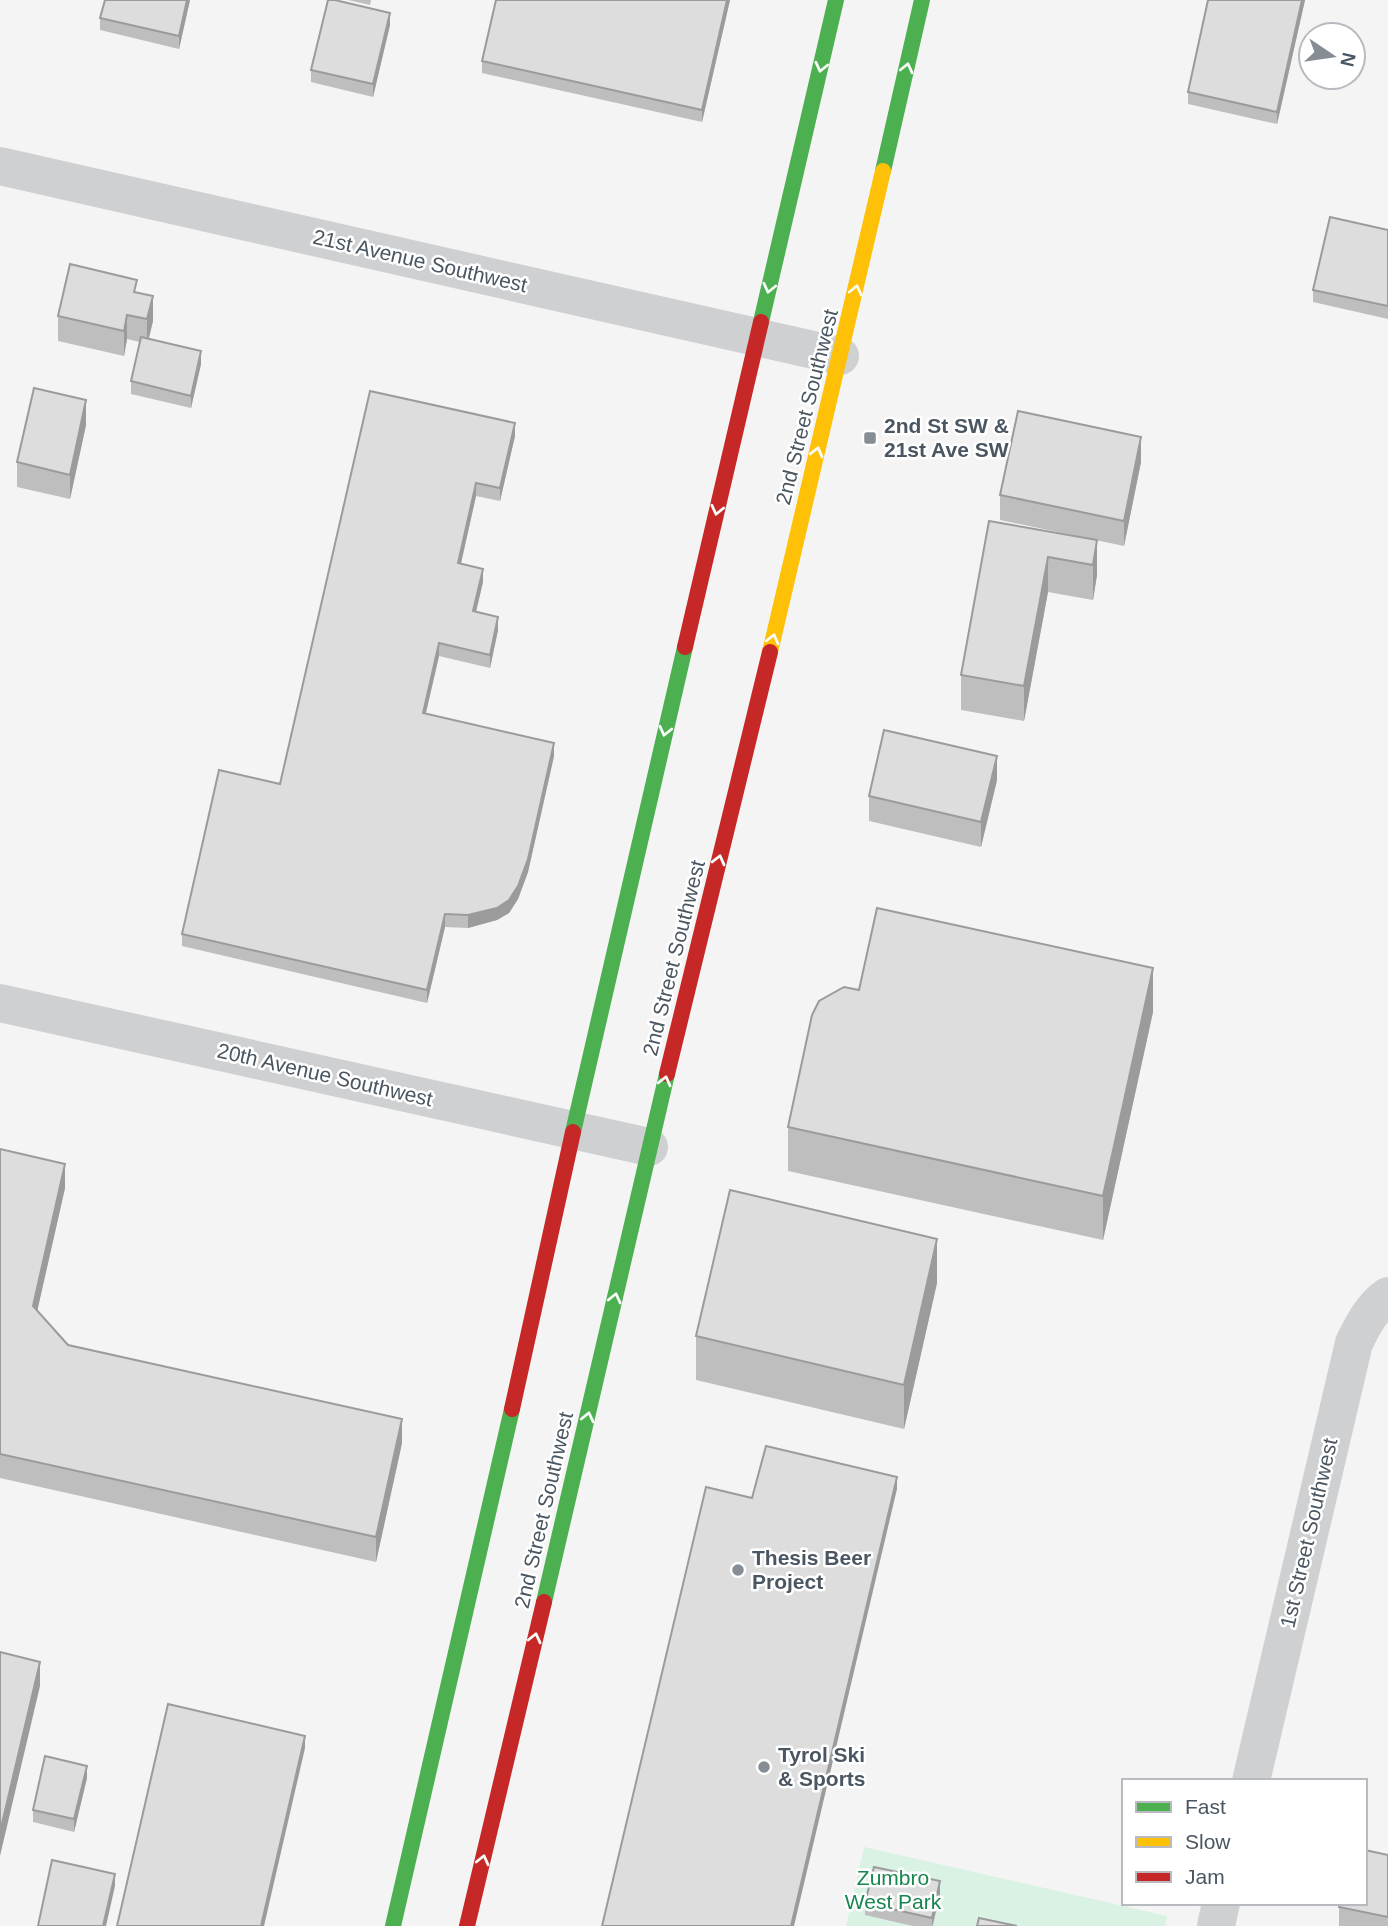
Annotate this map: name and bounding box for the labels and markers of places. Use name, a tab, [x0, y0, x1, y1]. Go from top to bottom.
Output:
place label: 2nd St SW & 21st Ave SW	[884, 414, 1009, 461]
marker: 2nd St SW & 21st Ave SW	[862, 430, 878, 446]
place label: Thesis Beer Project	[752, 1546, 871, 1593]
marker: Thesis Beer Project	[730, 1562, 746, 1578]
place label: Tyrol Ski & Sports	[778, 1743, 866, 1790]
marker: Tyrol Ski & Sports	[756, 1759, 772, 1775]

